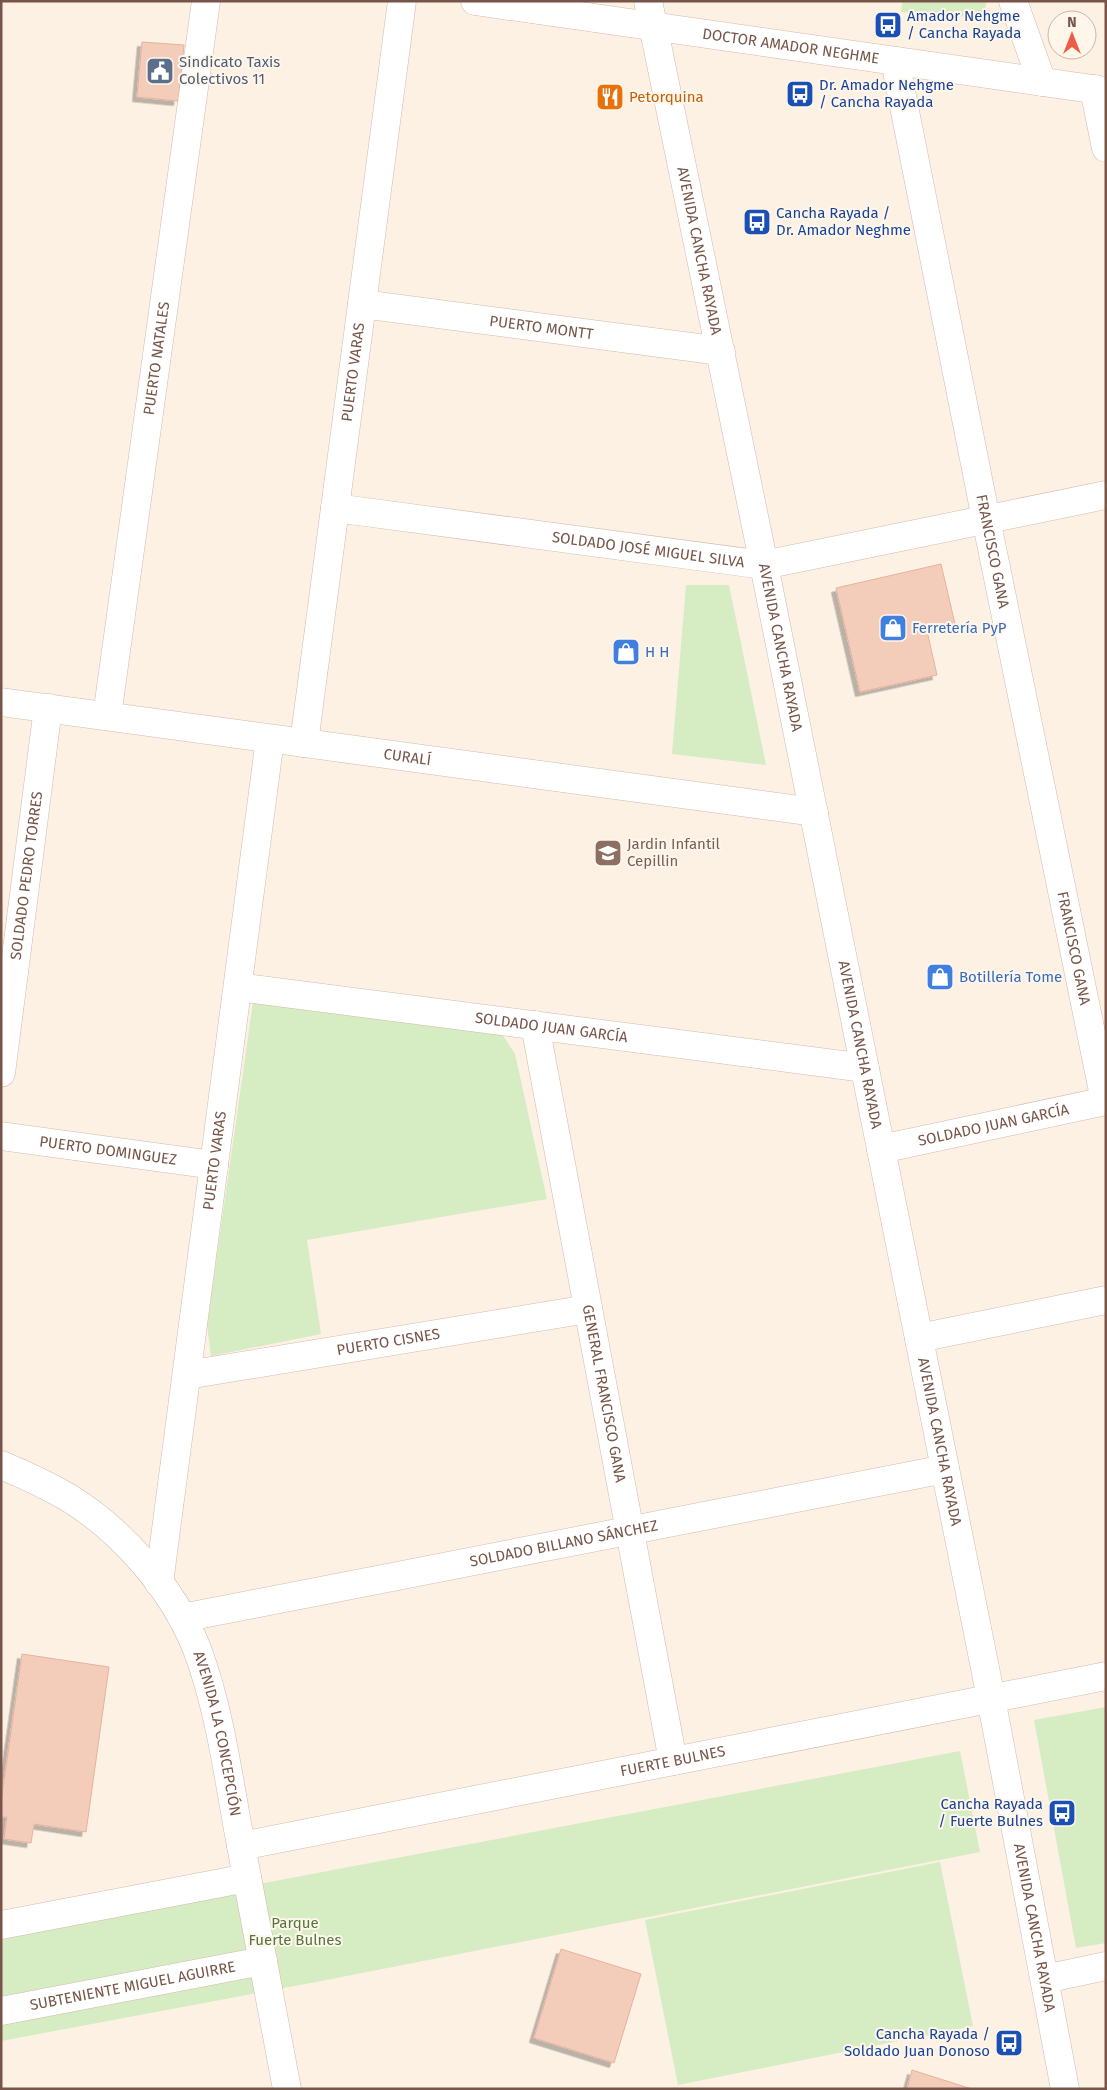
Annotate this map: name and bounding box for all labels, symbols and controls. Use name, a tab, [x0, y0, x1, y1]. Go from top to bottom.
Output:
place label: Amador Nehgme / Cancha Rayada	[907, 7, 1021, 42]
bus stop icon: Amador Nehgme / Cancha Rayada	[873, 10, 903, 40]
north arrow	[1047, 10, 1097, 60]
text: N	[1067, 14, 1077, 31]
street label: DOCTOR AMADOR NEGHME	[701, 25, 880, 68]
place label: Sindicato Taxis Colectivos 11	[179, 53, 280, 88]
public building icon: Sindicato Taxis Colectivos 11	[145, 56, 175, 86]
place label: Dr. Amador Nehgme / Cancha Rayada	[819, 76, 954, 111]
bus stop icon: Dr. Amador Nehgme / Cancha Rayada	[785, 79, 815, 109]
restaurant icon: Petorquina	[595, 82, 625, 112]
place label: Petorquina	[629, 88, 704, 106]
street label: AVENIDA CANCHA RAYADA	[673, 165, 726, 337]
place label: Cancha Rayada / Dr. Amador Neghme	[776, 204, 911, 239]
bus stop icon: Cancha Rayada / Dr. Amador Neghme	[742, 207, 772, 237]
street label: PUERTO NATALES	[140, 301, 173, 416]
street label: PUERTO MONTT	[488, 312, 595, 343]
street label: PUERTO VARAS	[338, 322, 368, 423]
street label: FRANCISCO GANA	[972, 493, 1013, 610]
street label: SOLDADO JOSÉ MIGUEL SILVA	[551, 528, 746, 571]
street label: AVENIDA CANCHA RAYADA	[755, 562, 806, 734]
shop icon: Ferretería PyP	[878, 613, 908, 643]
place label: Ferretería PyP	[912, 619, 1007, 637]
shop icon: H H	[611, 637, 641, 667]
place label: H H	[645, 643, 669, 661]
street label: CURALÍ	[382, 745, 432, 769]
street label: SOLDADO PEDRO TORRES	[7, 790, 46, 961]
place label: Jardin Infantil Cepillin	[627, 835, 721, 870]
school or university icon: Jardin Infantil Cepillin	[593, 838, 623, 868]
street label: FRANCISCO GANA	[1053, 890, 1094, 1007]
street label: AVENIDA CANCHA RAYADA	[834, 959, 886, 1131]
shop icon: Botillería Tome	[925, 962, 955, 992]
place label: Botillería Tome	[959, 968, 1062, 986]
street label: SOLDADO JUAN GARCÍA	[474, 1009, 629, 1046]
street label: SOLDADO JUAN GARCÍA	[916, 1100, 1071, 1150]
street label: PUERTO VARAS	[199, 1110, 230, 1211]
street label: PUERTO DOMINGUEZ	[38, 1132, 178, 1169]
street label: GENERAL FRANCISCO GANA	[579, 1303, 630, 1484]
street label: PUERTO CISNES	[335, 1325, 441, 1359]
street label: AVENIDA CANCHA RAYADA	[914, 1356, 965, 1528]
street label: SOLDADO BILLANO SÁNCHEZ	[468, 1516, 660, 1571]
street label: AVENIDA LA CONCEPCIÓN	[190, 1649, 245, 1818]
street label: FUERTE BULNES	[619, 1742, 727, 1780]
place label: Cancha Rayada / Fuerte Bulnes	[938, 1795, 1043, 1830]
bus stop icon: Cancha Rayada / Fuerte Bulnes	[1047, 1798, 1077, 1828]
street label: AVENIDA CANCHA RAYADA	[1010, 1842, 1059, 2014]
park label: Parque Fuerte Bulnes	[248, 1914, 342, 1949]
street label: SUBTENIENTE MIGUEL AGUIRRE	[28, 1957, 237, 2014]
place label: Cancha Rayada / Soldado Juan Donoso	[844, 2025, 990, 2060]
bus stop icon: Cancha Rayada / Soldado Juan Donoso	[994, 2028, 1024, 2058]

